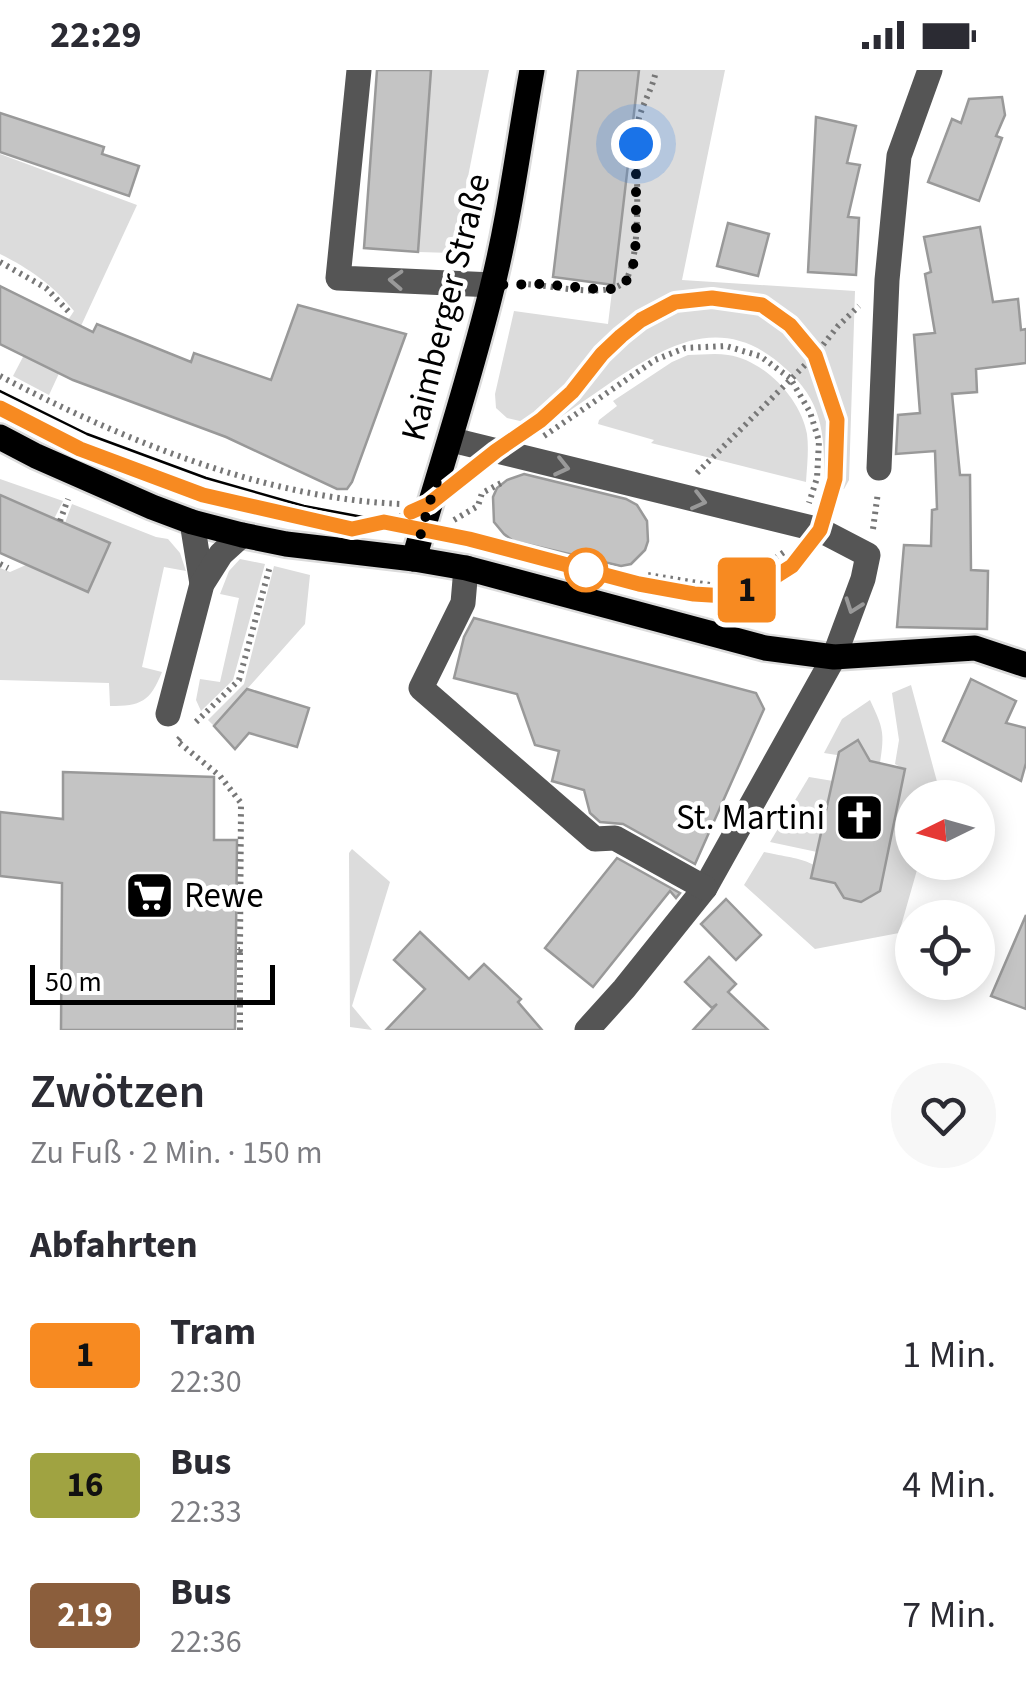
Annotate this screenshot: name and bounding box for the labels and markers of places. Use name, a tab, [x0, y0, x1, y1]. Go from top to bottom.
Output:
unlabelled marker	[565, 549, 607, 591]
church icon: St. Martini	[834, 791, 886, 843]
place label: St. Martini	[676, 793, 825, 843]
supermarket icon: Rewe	[123, 869, 175, 921]
place label: Rewe	[184, 871, 264, 921]

